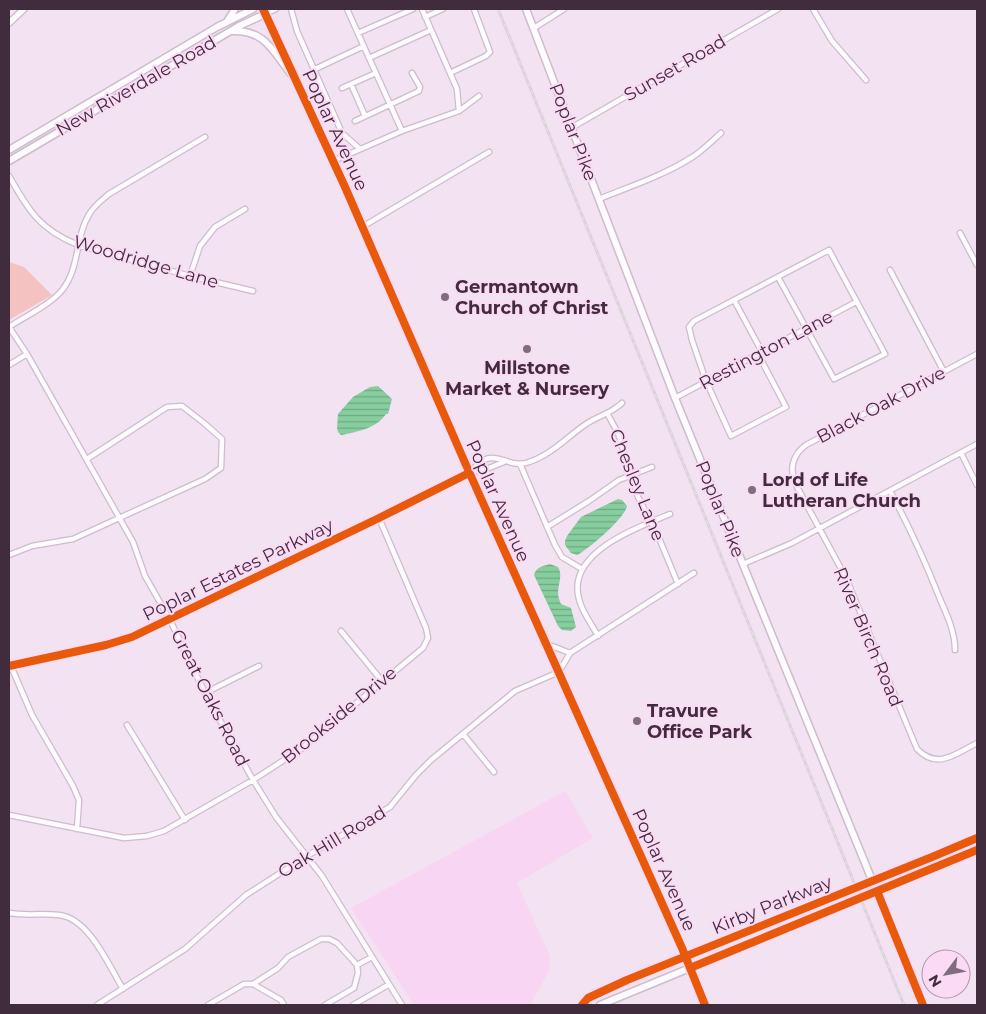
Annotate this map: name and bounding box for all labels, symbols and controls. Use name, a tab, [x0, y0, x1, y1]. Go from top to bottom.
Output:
street label: Sunset Road	[620, 30, 730, 106]
street label: New Riverdale Road	[52, 31, 220, 141]
street label: Poplar Avenue	[297, 66, 373, 194]
street label: Poplar Pike	[544, 80, 602, 184]
street label: Woodridge Lane	[71, 231, 221, 293]
place label: Germantown Church of Christ	[455, 276, 609, 319]
marker: Germantown Church of Christ	[439, 291, 451, 303]
street label: Restington Lane	[695, 305, 837, 395]
marker: Millstone Market & Nursery	[521, 343, 533, 355]
place label: Millstone Market & Nursery	[445, 357, 609, 400]
street label: Black Oak Drive	[813, 362, 949, 448]
street label: Chesley Lane	[605, 426, 670, 544]
street label: Poplar Avenue	[461, 436, 535, 566]
street label: Poplar Pike	[691, 457, 749, 561]
place label: Lord of Life Lutheran Church	[762, 469, 921, 512]
marker: Lord of Life Lutheran Church	[746, 484, 758, 496]
street label: Poplar Estates Parkway	[139, 514, 337, 626]
street label: River Birch Road	[829, 564, 907, 710]
street label: Great Oaks Road	[166, 626, 254, 770]
street label: Brookside Drive	[277, 662, 401, 768]
place label: Travure Office Park	[647, 700, 752, 743]
marker: Travure Office Park	[631, 715, 643, 727]
street label: Oak Hill Road	[274, 801, 390, 883]
street label: Poplar Avenue	[627, 805, 701, 935]
street label: Kirby Parkway	[709, 871, 835, 939]
north arrow	[921, 949, 971, 999]
text: N	[924, 971, 946, 990]

